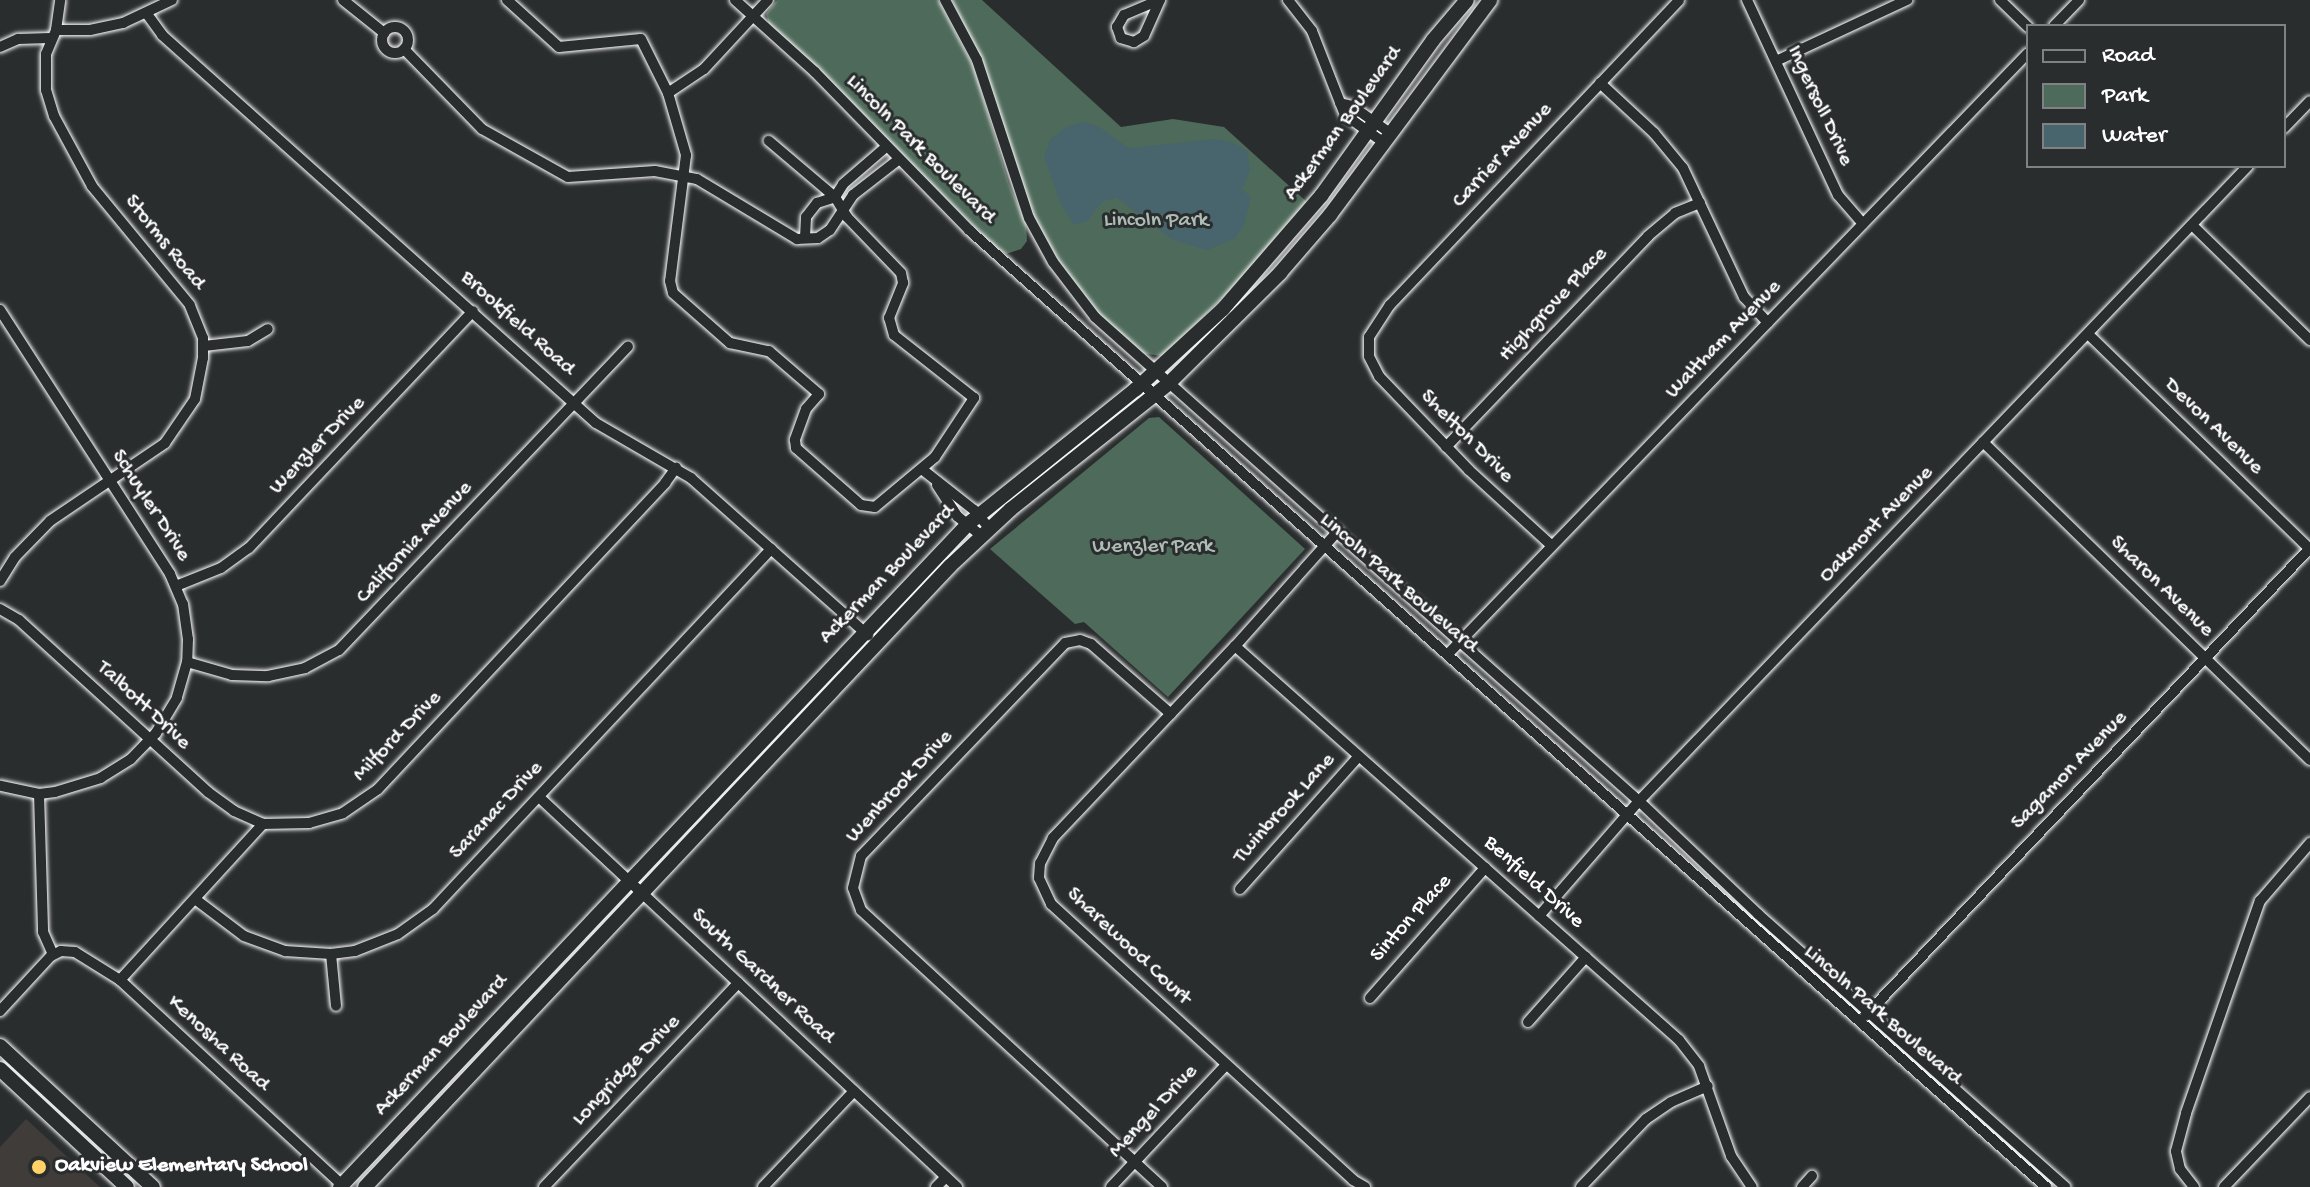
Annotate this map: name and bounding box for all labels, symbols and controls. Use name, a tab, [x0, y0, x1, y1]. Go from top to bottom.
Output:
legend	[2026, 24, 2286, 168]
street label: Ackerman Boulevard	[1279, 42, 1409, 206]
street label: Ingersoll Drive	[1780, 42, 1858, 170]
text: Road	[2102, 42, 2154, 71]
street label: Lincoln Park Boulevard	[839, 69, 1001, 231]
text: Park	[2102, 82, 2148, 111]
street label: Carrier Avenue	[1447, 98, 1559, 214]
text: Water	[2102, 122, 2166, 151]
street label: Storms Road	[117, 190, 211, 296]
park label: Lincoln Park	[1104, 209, 1208, 235]
street label: Highgrove Place	[1494, 242, 1614, 368]
street label: Brookfield Road	[454, 265, 580, 383]
street label: Waltham Avenue	[1660, 275, 1788, 405]
street label: Devon Avenue	[2158, 373, 2268, 481]
street label: Shelton Drive	[1413, 384, 1519, 490]
street label: Wenzler Drive	[264, 391, 372, 501]
street label: Schuyler Drive	[104, 445, 196, 567]
street label: Oakmont Avenue	[1814, 461, 1940, 589]
street label: California Avenue	[351, 476, 479, 610]
street label: Ackerman Boulevard	[814, 499, 962, 651]
street label: Lincoln Park Boulevard	[1313, 508, 1483, 660]
street label: Sharon Avenue	[2103, 531, 2219, 643]
park label: Wenzler Park	[1092, 535, 1214, 561]
street label: Talbott Drive	[90, 656, 196, 756]
street label: Milford Drive	[348, 686, 448, 788]
street label: Sagamon Avenue	[2006, 706, 2134, 836]
street label: Wenbrook Drive	[841, 725, 959, 849]
street label: Twinbrook Lane	[1228, 748, 1342, 870]
street label: Saranac Drive	[444, 756, 550, 866]
street label: Benfield Drive	[1477, 831, 1589, 935]
street label: Sinton Place	[1366, 869, 1458, 969]
street label: Sharewood Court	[1060, 882, 1196, 1012]
street label: South Gardner Road	[684, 903, 840, 1051]
street label: Lincoln Park Boulevard	[1797, 940, 1967, 1092]
street label: Ackerman Boulevard	[369, 969, 515, 1123]
street label: Kenosha Road	[161, 990, 275, 1098]
street label: Longridge Drive	[567, 1010, 687, 1132]
street label: Mengel Drive	[1104, 1060, 1204, 1164]
place label: Oakview Elementary School	[55, 1154, 308, 1180]
marker: Oakview Elementary School	[30, 1158, 48, 1176]

